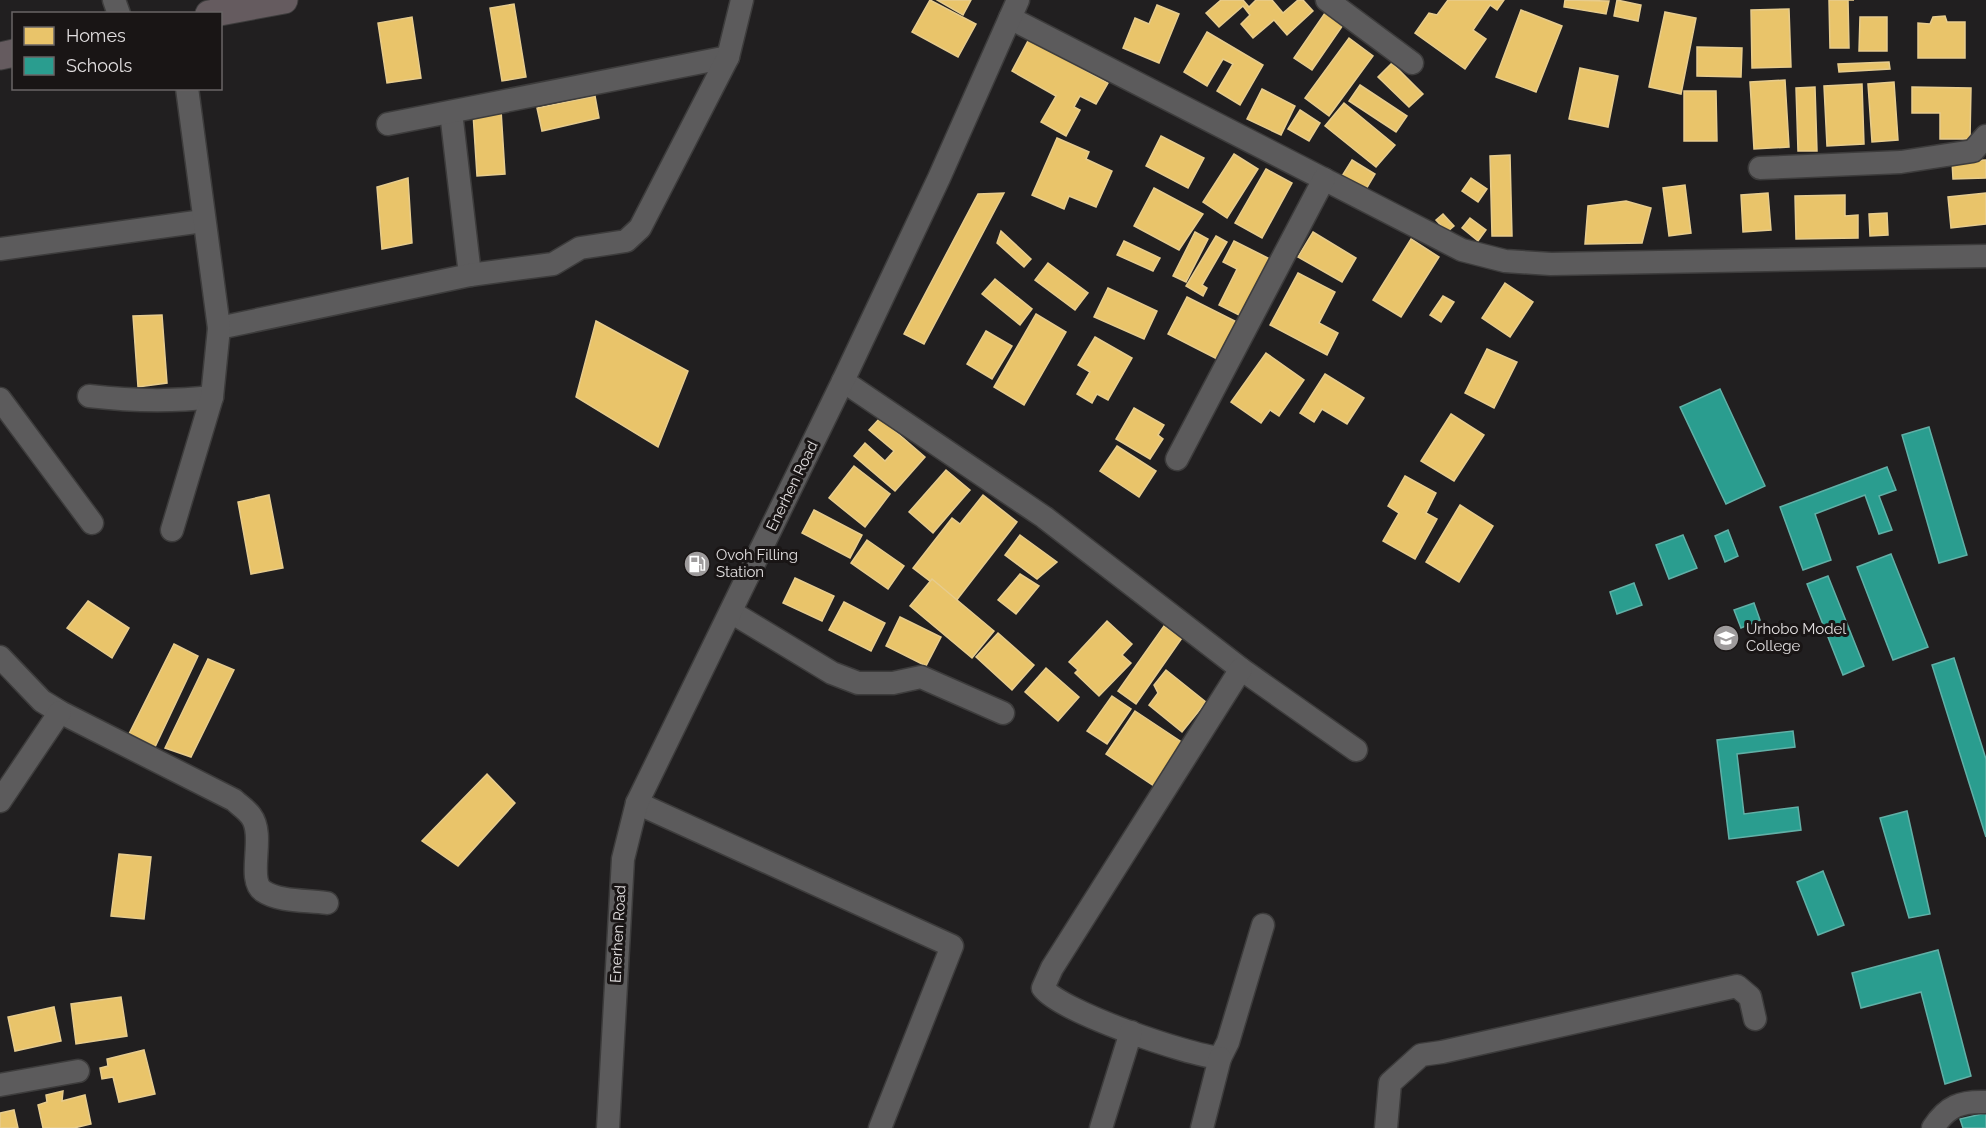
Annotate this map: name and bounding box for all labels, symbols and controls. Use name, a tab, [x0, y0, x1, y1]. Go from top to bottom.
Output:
legend	[12, 12, 222, 90]
text: Homes	[66, 25, 126, 46]
text: Schools	[66, 55, 133, 76]
street label: Enerhen Road	[762, 438, 822, 534]
place label: Ovoh Filling Station	[716, 546, 798, 581]
fuel station icon: Ovoh Filling Station	[682, 549, 712, 579]
place label: Urhobo Model College	[1746, 620, 1847, 655]
school or university icon: Urhobo Model College	[1711, 623, 1741, 653]
street label: Enerhen Road	[606, 885, 630, 983]

